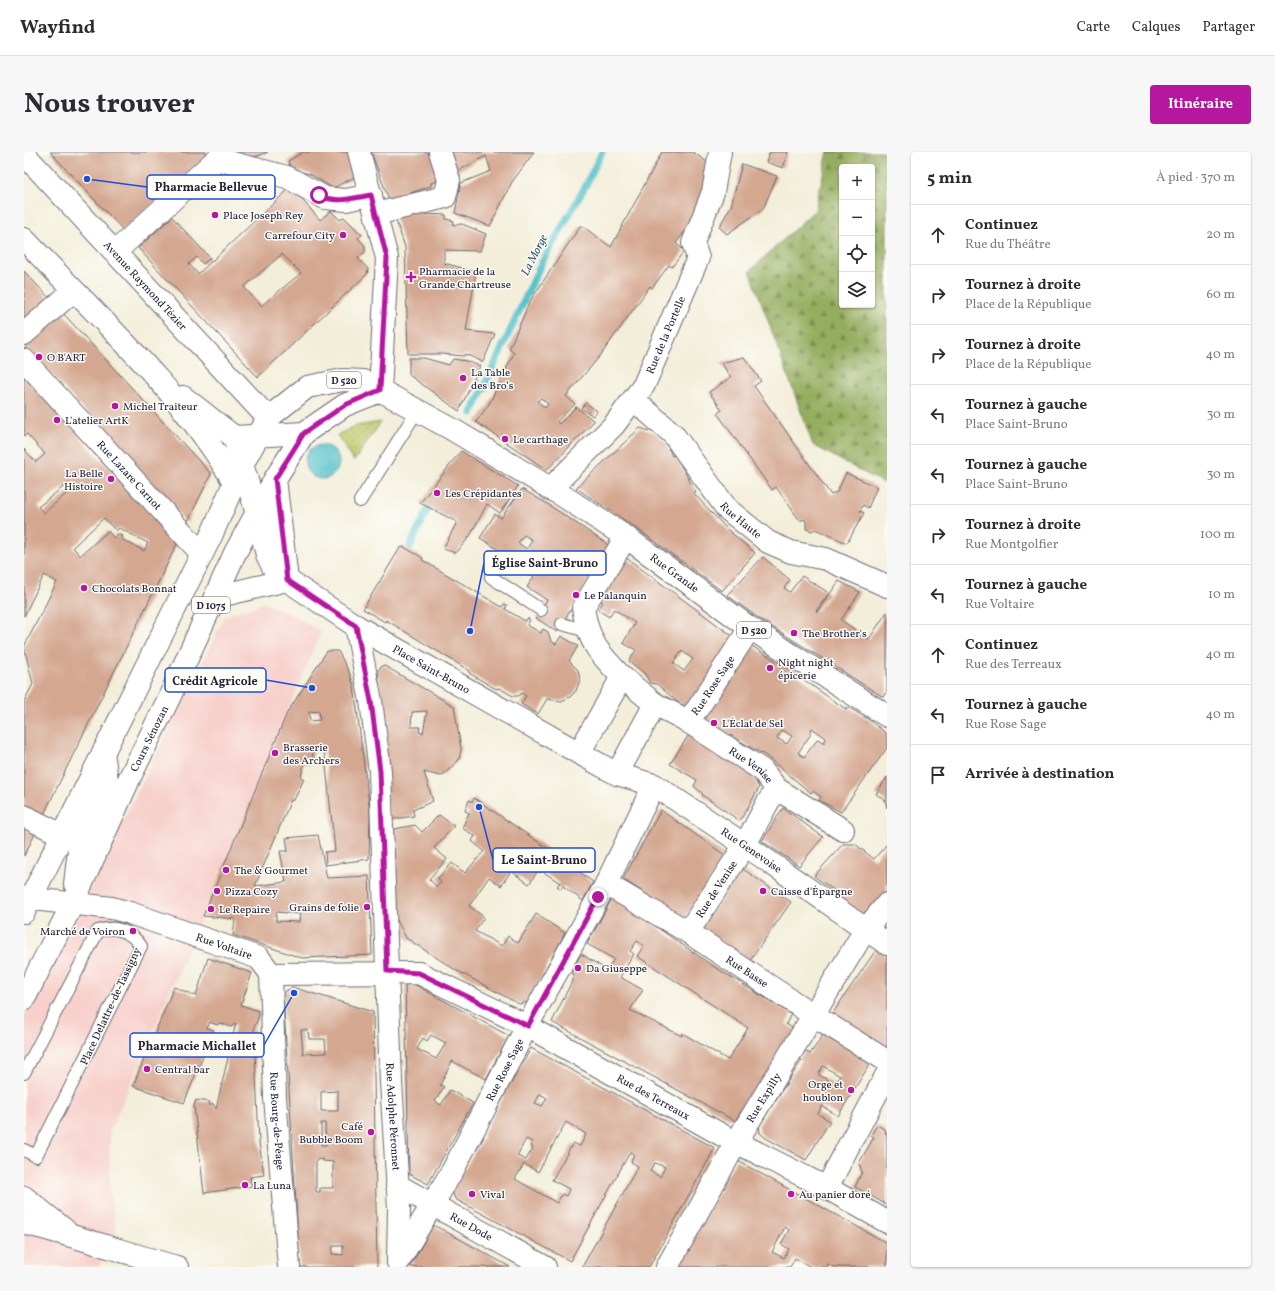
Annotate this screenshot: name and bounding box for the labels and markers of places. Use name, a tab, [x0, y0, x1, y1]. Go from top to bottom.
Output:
callout: Pharmacie Bellevue	[147, 175, 275, 199]
place label: Place Joseph Rey	[223, 209, 303, 224]
marker: Place Joseph Rey	[210, 210, 220, 220]
place label: Carrefour City	[265, 229, 335, 244]
marker: Carrefour City	[338, 230, 348, 240]
place label: Pharmacie de la Grande Chartreuse	[419, 265, 511, 293]
marker: Pharmacie de la Grande Chartreuse	[406, 272, 416, 282]
place label: O B'ART	[47, 351, 86, 366]
marker: O B'ART	[34, 352, 44, 362]
place label: La Table des Bro’s	[471, 366, 514, 394]
marker: La Table des Bro’s	[458, 373, 468, 383]
place label: Michel Traiteur	[123, 400, 198, 415]
marker: Michel Traiteur	[110, 401, 120, 411]
place label: L'atelier ArtK	[65, 414, 129, 429]
marker: L'atelier ArtK	[52, 415, 62, 425]
place label: Le carthage	[513, 433, 568, 448]
marker: Le carthage	[500, 434, 510, 444]
place label: La Belle Histoire	[64, 467, 103, 495]
marker: La Belle Histoire	[106, 474, 116, 484]
place label: Les Crépidantes	[445, 487, 522, 502]
marker: Les Crépidantes	[432, 488, 442, 498]
callout: Église Saint-Bruno	[484, 551, 606, 575]
place label: Chocolats Bonnat	[92, 582, 177, 597]
marker: Chocolats Bonnat	[79, 583, 89, 593]
place label: Le Palanquin	[584, 589, 647, 604]
marker: Le Palanquin	[571, 590, 581, 600]
place label: The Brother's	[802, 627, 867, 642]
marker: The Brother's	[789, 628, 799, 638]
place label: Night night épicerie	[778, 656, 834, 684]
marker: Night night épicerie	[765, 663, 775, 673]
callout: Crédit Agricole	[165, 668, 266, 692]
place label: L'Éclat de Sel	[722, 717, 783, 732]
marker: L'Éclat de Sel	[709, 718, 719, 728]
place label: Brasserie des Archers	[283, 741, 340, 769]
marker: Brasserie des Archers	[270, 748, 280, 758]
callout: Le Saint-Bruno	[493, 848, 595, 872]
place label: The & Gourmet	[234, 864, 308, 879]
marker: The & Gourmet	[221, 865, 231, 875]
place label: Pizza Cozy	[225, 885, 278, 900]
place label: Caisse d'Épargne	[771, 885, 852, 900]
marker: Pizza Cozy	[212, 886, 222, 896]
marker: Caisse d'Épargne	[758, 886, 768, 896]
place label: Grains de folie	[289, 901, 359, 916]
marker: Grains de folie	[362, 902, 372, 912]
place label: Le Repaire	[219, 903, 270, 918]
marker: Le Repaire	[206, 904, 216, 914]
place label: Marché de Voiron	[40, 925, 125, 940]
marker: Marché de Voiron	[128, 926, 138, 936]
place label: Da Giuseppe	[586, 962, 647, 977]
marker: Da Giuseppe	[573, 963, 583, 973]
callout: Pharmacie Michallet	[130, 1033, 264, 1057]
place label: Central bar	[155, 1063, 210, 1078]
marker: Central bar	[142, 1064, 152, 1074]
place label: Orge et houblon	[803, 1078, 843, 1106]
marker: Orge et houblon	[846, 1085, 856, 1095]
place label: Café Bubble Boom	[299, 1120, 363, 1148]
marker: Café Bubble Boom	[366, 1127, 376, 1137]
place label: La Luna	[253, 1179, 292, 1194]
marker: La Luna	[240, 1180, 250, 1190]
place label: Vival	[480, 1188, 505, 1203]
place label: Au panier doré	[799, 1188, 871, 1203]
marker: Vival	[467, 1189, 477, 1199]
marker: Au panier doré	[786, 1189, 796, 1199]

